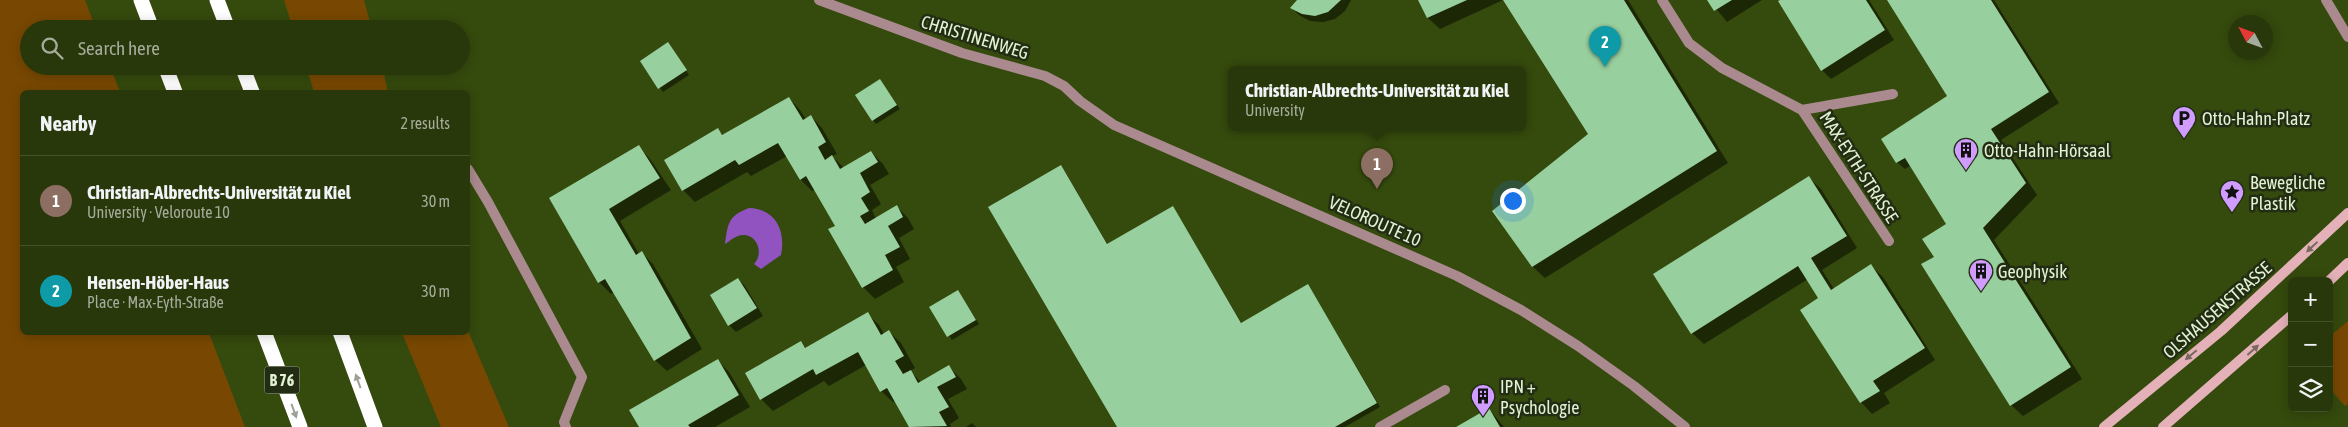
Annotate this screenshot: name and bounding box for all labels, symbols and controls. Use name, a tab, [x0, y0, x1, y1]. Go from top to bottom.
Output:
street label: CHRISTINENWEG	[919, 11, 1031, 63]
north arrow	[2228, 15, 2273, 60]
search box	[20, 20, 470, 75]
pin: 2	[1589, 26, 1621, 67]
icon: search	[38, 34, 66, 62]
text: Search here	[78, 37, 160, 59]
popup	[1228, 66, 1526, 131]
text: Christian-Albrechts-Universität zu Kiel	[1245, 79, 1509, 101]
text: University	[1245, 101, 1305, 119]
parking icon: Otto-Hahn-Platz	[2171, 105, 2197, 139]
street label: MAX-EYTH-STRASSE	[1815, 108, 1903, 227]
place label: Otto-Hahn-Platz	[2202, 108, 2311, 129]
text: Nearby	[40, 111, 96, 135]
text: 2 results	[400, 114, 450, 132]
building icon: Otto-Hahn-Hörsaal	[1953, 137, 1979, 171]
place label: Otto-Hahn-Hörsaal	[1984, 140, 2111, 161]
pin: 1	[1361, 148, 1393, 189]
place label: Bewegliche Plastik	[2250, 172, 2325, 214]
place icon: Bewegliche Plastik	[2219, 179, 2245, 213]
text: Christian-Albrechts-Universität zu Kiel	[87, 181, 351, 203]
your location	[1500, 188, 1526, 214]
street label: VELOROUTE 10	[1326, 191, 1424, 251]
text: 1	[52, 192, 60, 210]
text: 30 m	[421, 192, 450, 210]
text: University · Veloroute 10	[87, 203, 230, 221]
one-way arrow	[2307, 241, 2319, 253]
street label: OLSHAUSENSTRASSE	[2158, 257, 2276, 363]
building icon: Geophysik	[1968, 258, 1994, 292]
place label: Geophysik	[1998, 261, 2067, 282]
text: Hensen-Höber-Haus	[87, 271, 229, 293]
map controls	[2288, 277, 2333, 412]
button: +	[2288, 277, 2333, 322]
text: 2	[52, 282, 60, 300]
text: 30 m	[421, 282, 450, 300]
text: Place · Max-Eyth-Straße	[87, 293, 224, 311]
button: −	[2288, 322, 2333, 367]
one-way arrow	[2246, 344, 2258, 356]
one-way arrow	[2185, 349, 2198, 360]
road number: B 76	[264, 366, 300, 394]
button: layers	[2288, 367, 2333, 412]
one-way arrow	[354, 373, 362, 388]
place label: IPN + Psychologie	[1500, 376, 1579, 418]
building icon: IPN + Psychologie	[1470, 383, 1496, 417]
one-way arrow	[290, 404, 298, 419]

